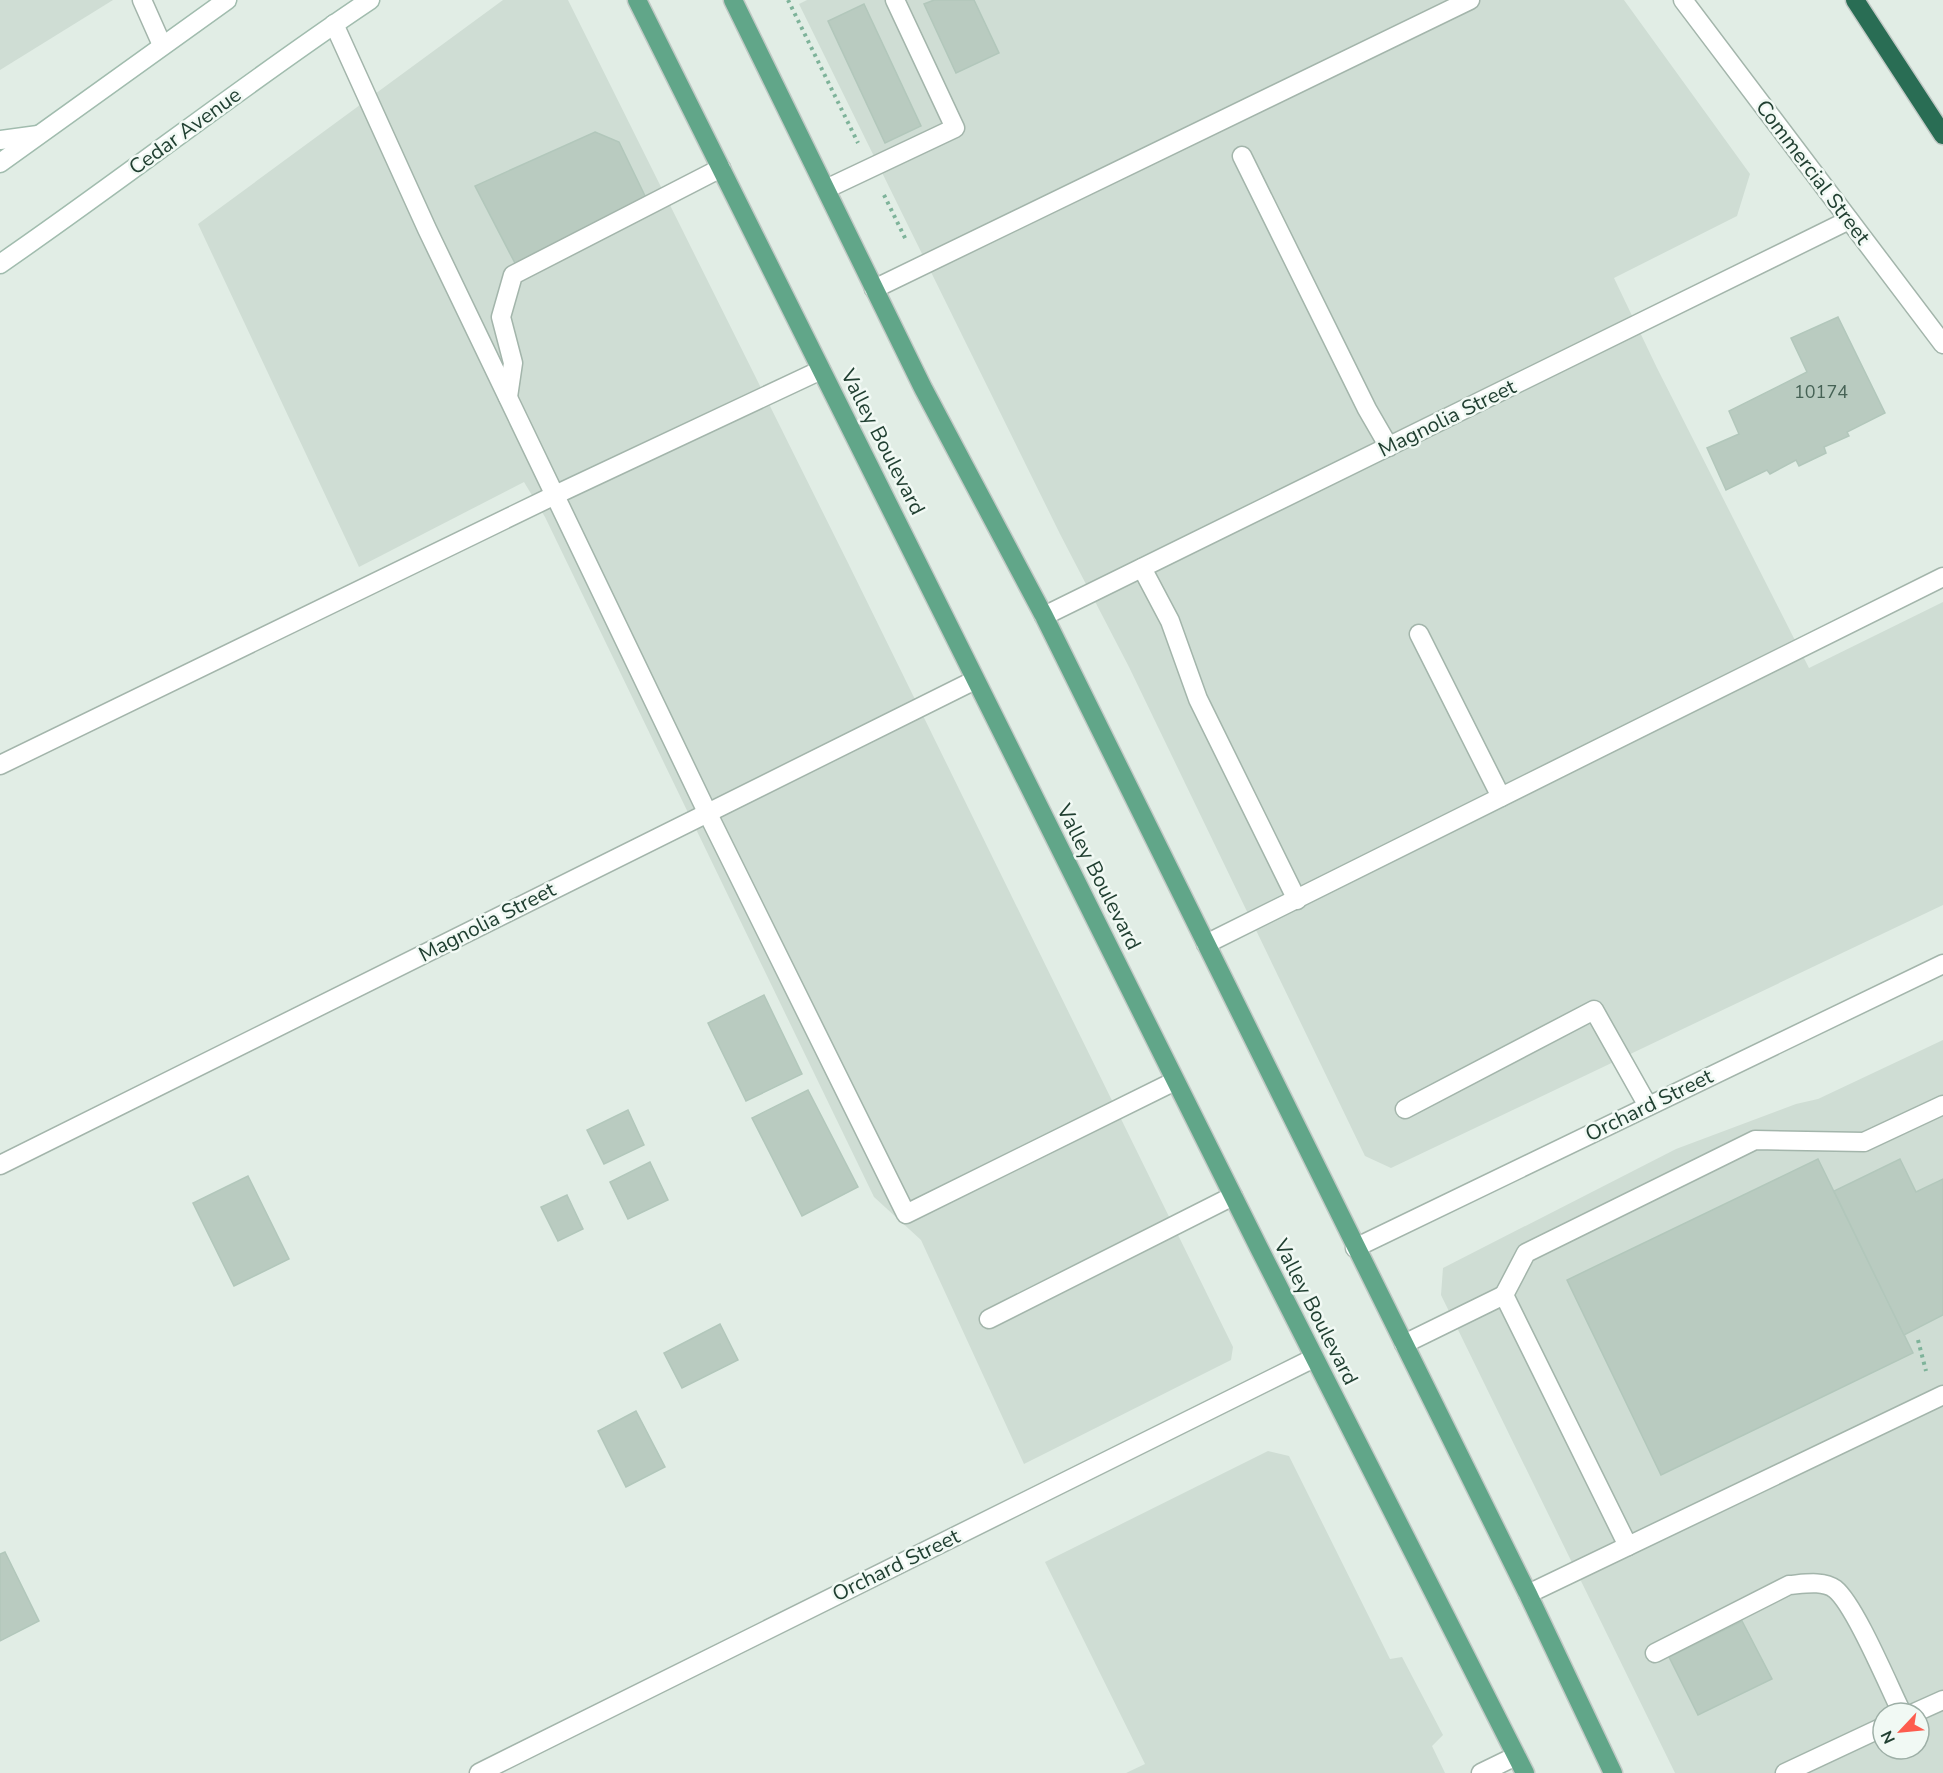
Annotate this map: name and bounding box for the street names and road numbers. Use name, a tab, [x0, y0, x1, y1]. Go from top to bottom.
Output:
street label: Cedar Avenue	[123, 81, 247, 181]
street label: Commercial Street	[1749, 94, 1877, 251]
street label: Valley Boulevard	[834, 363, 932, 520]
street label: Magnolia Street	[1373, 372, 1521, 463]
street label: Valley Boulevard	[1050, 798, 1148, 955]
street label: Magnolia Street	[414, 875, 561, 969]
street label: Orchard Street	[1581, 1062, 1718, 1148]
street label: Valley Boulevard	[1267, 1233, 1365, 1390]
street label: Orchard Street	[828, 1522, 965, 1608]

